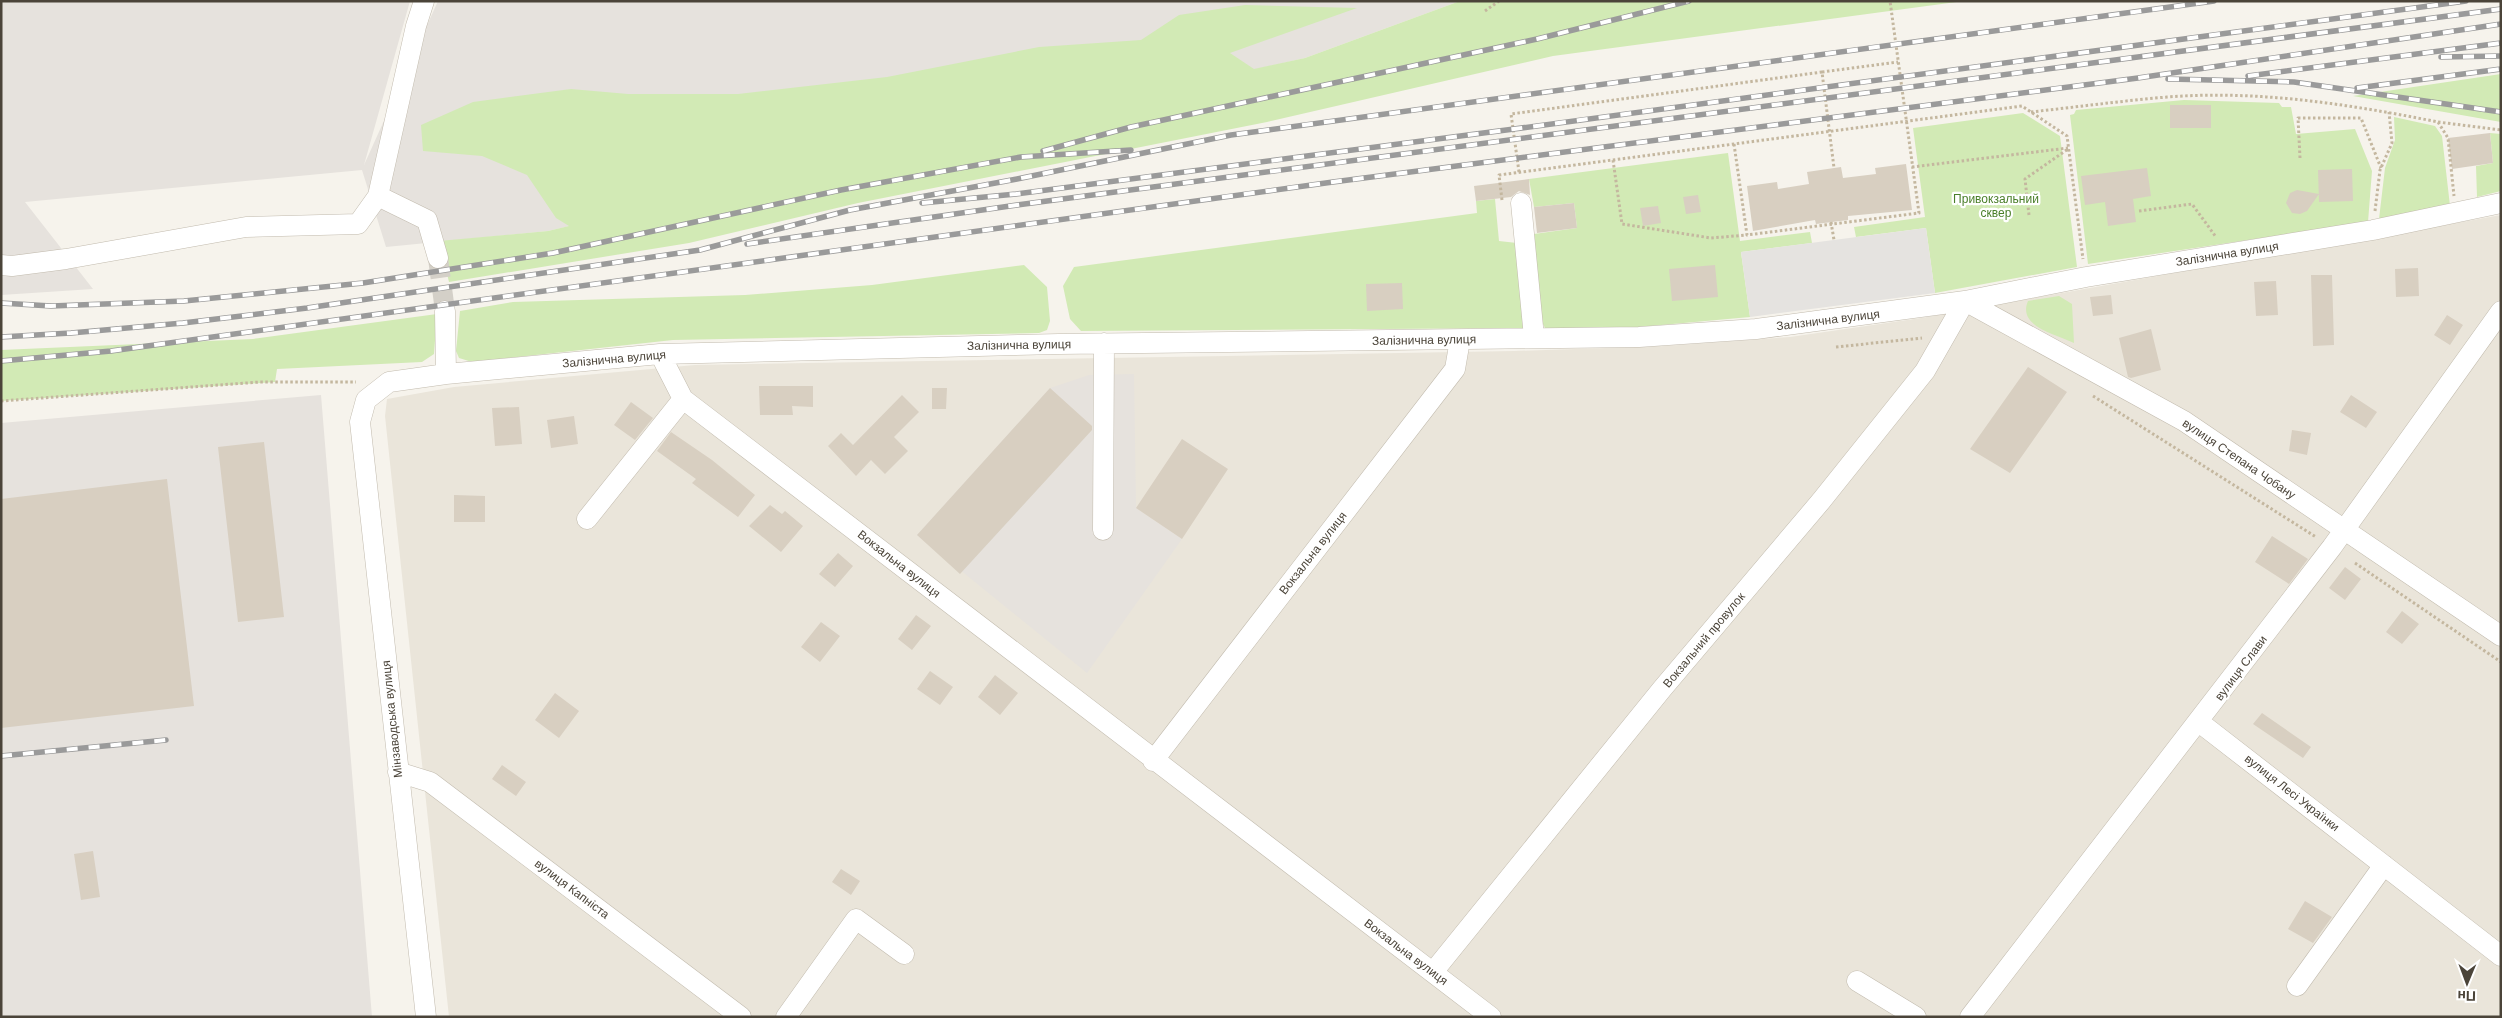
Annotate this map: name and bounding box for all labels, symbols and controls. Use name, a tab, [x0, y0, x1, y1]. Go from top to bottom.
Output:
park label: Привокзальний сквер	[1953, 192, 2039, 220]
street label: Залізнична вулиця	[2174, 239, 2280, 269]
street label: Залізнична вулиця	[1775, 307, 1881, 333]
street label: Залізнична вулиця	[1372, 332, 1476, 348]
street label: Залізнична вулиця	[967, 337, 1071, 353]
street label: Залізнична вулиця	[561, 347, 667, 371]
street label: вулиця Степана Чобану	[2180, 416, 2298, 502]
street label: Вокзальна вулиця	[1276, 509, 1350, 597]
street label: Вокзальна вулиця	[855, 527, 943, 601]
street label: Вокзальний провулок	[1660, 589, 1748, 690]
street label: вулиця Слави	[2212, 633, 2270, 703]
street label: Мінзаводська вулиця	[379, 660, 405, 778]
street label: вулиця Лесі Українки	[2242, 752, 2342, 834]
street label: вулиця Капніста	[532, 856, 612, 922]
street label: Вокзальна вулиця	[1361, 916, 1451, 988]
north arrow	[2442, 958, 2492, 1008]
text: Пн	[2457, 988, 2476, 1004]

